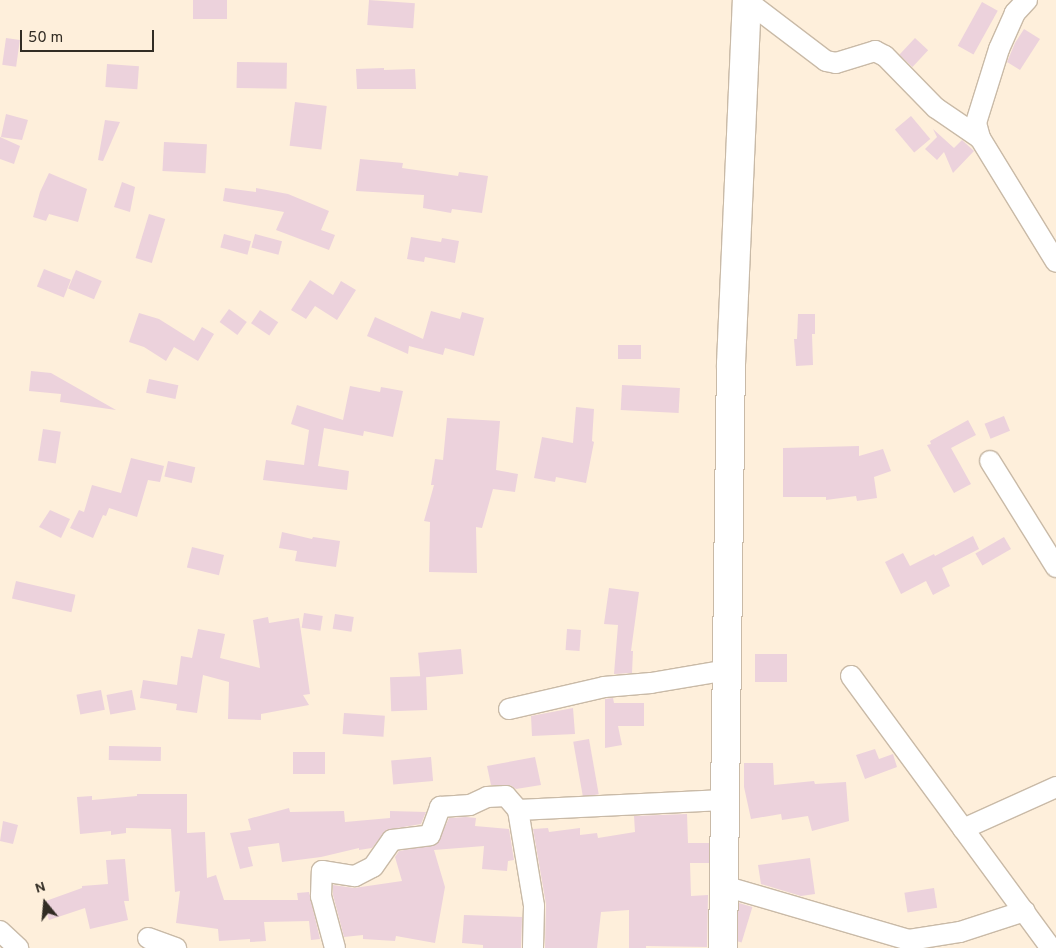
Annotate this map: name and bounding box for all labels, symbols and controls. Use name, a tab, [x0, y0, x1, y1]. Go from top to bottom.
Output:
scale bar	[22, 20, 156, 52]
text: 50 m	[28, 29, 63, 48]
north arrow	[20, 878, 70, 928]
text: N	[33, 879, 48, 898]

